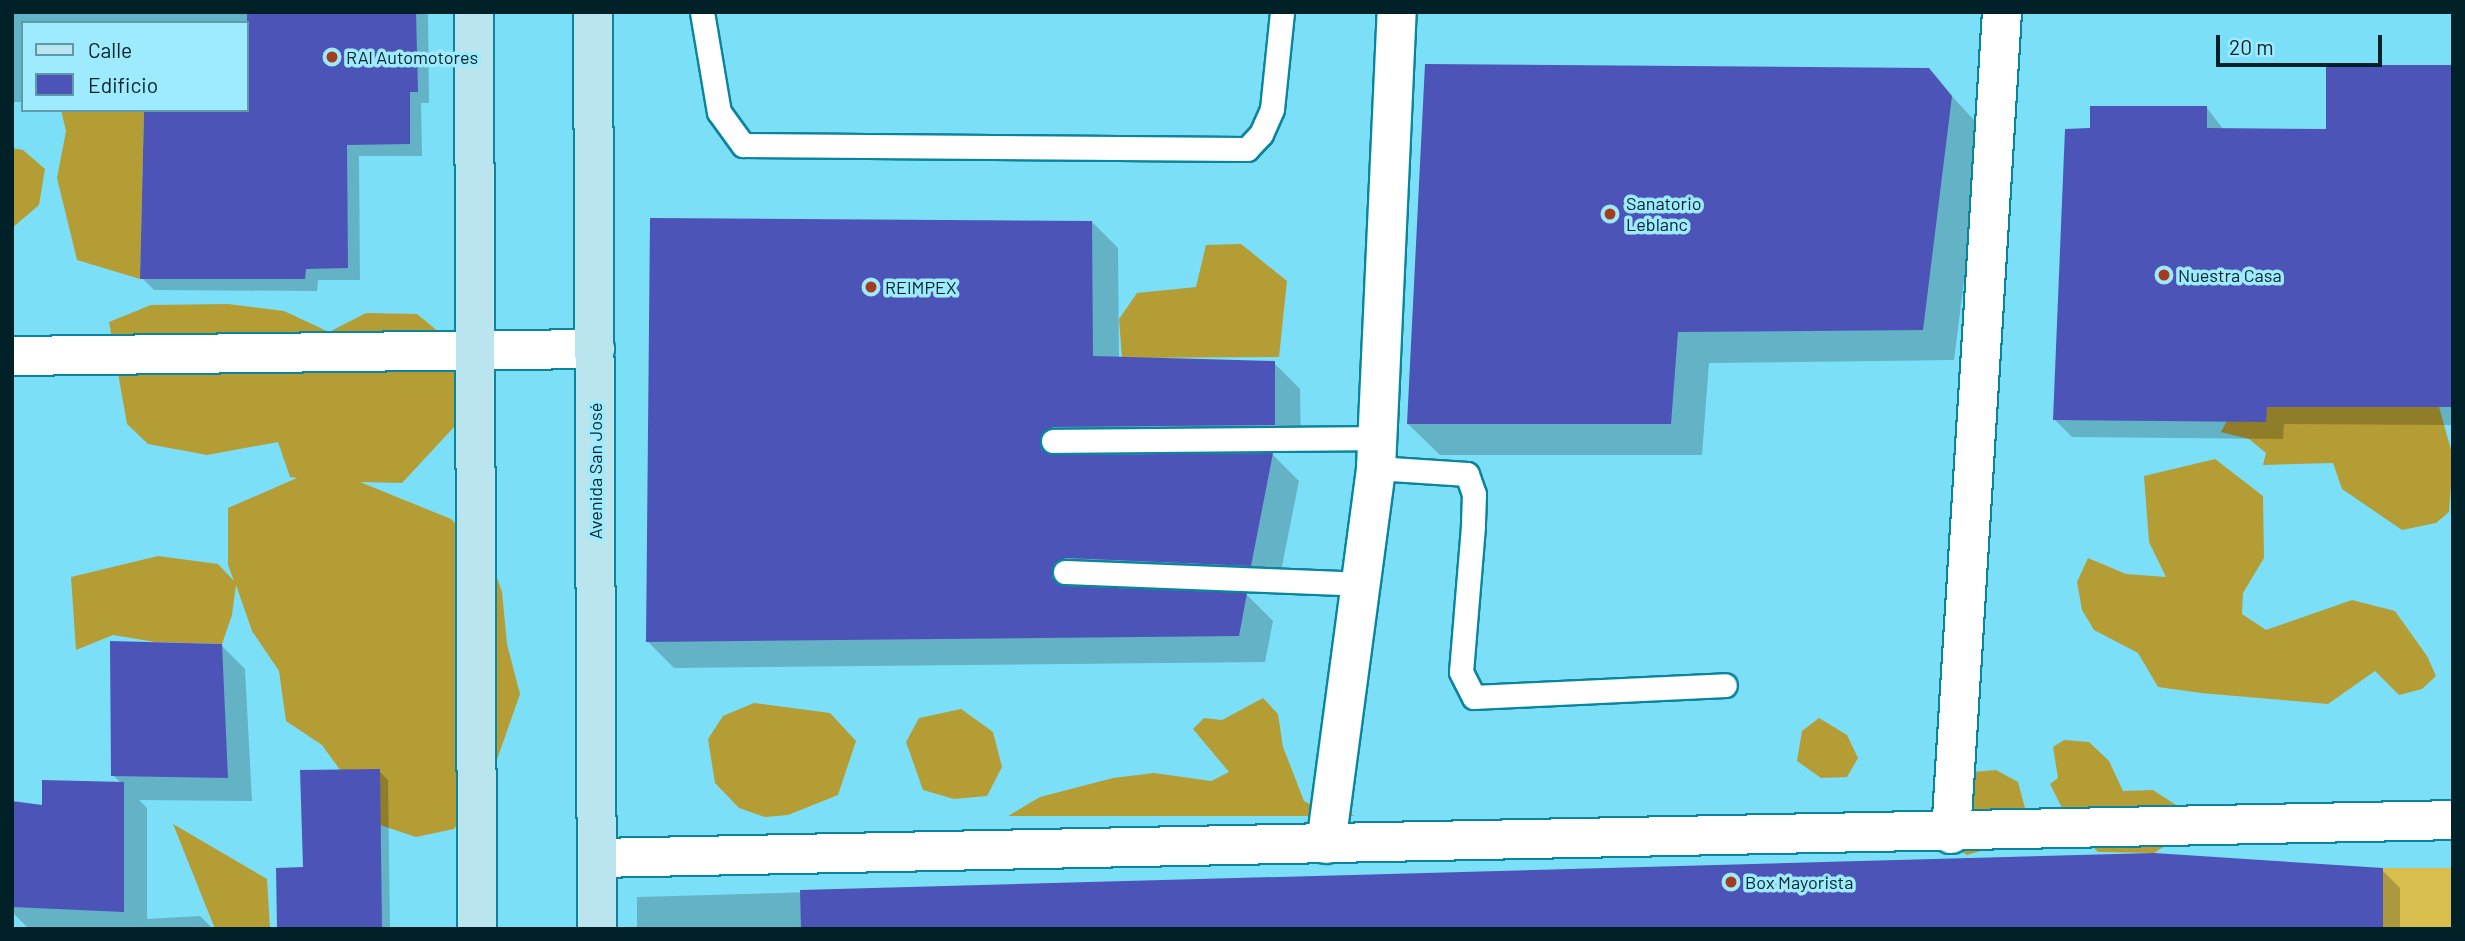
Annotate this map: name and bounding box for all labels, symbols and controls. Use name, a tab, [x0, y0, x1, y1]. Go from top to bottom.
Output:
legend	[21, 21, 248, 112]
scale bar	[2220, 21, 2386, 65]
text: 20 m	[2229, 34, 2274, 59]
text: Calle	[88, 37, 132, 62]
place label: RAl Automotores	[346, 46, 478, 68]
marker: RAl Automotores	[324, 49, 340, 65]
text: Edificio	[88, 72, 158, 97]
place label: Sanatorio Leblanc	[1626, 193, 1702, 235]
marker: Sanatorio Leblanc	[1600, 204, 1620, 224]
place label: Nuestra Casa	[2178, 264, 2282, 286]
marker: Nuestra Casa	[2156, 267, 2172, 283]
place label: REIMPEX	[885, 276, 957, 298]
marker: REIMPEX	[863, 279, 879, 295]
street label: Avenida San José	[584, 403, 606, 539]
place label: Box Mayorista	[1745, 871, 1853, 893]
marker: Box Mayorista	[1723, 874, 1739, 890]

